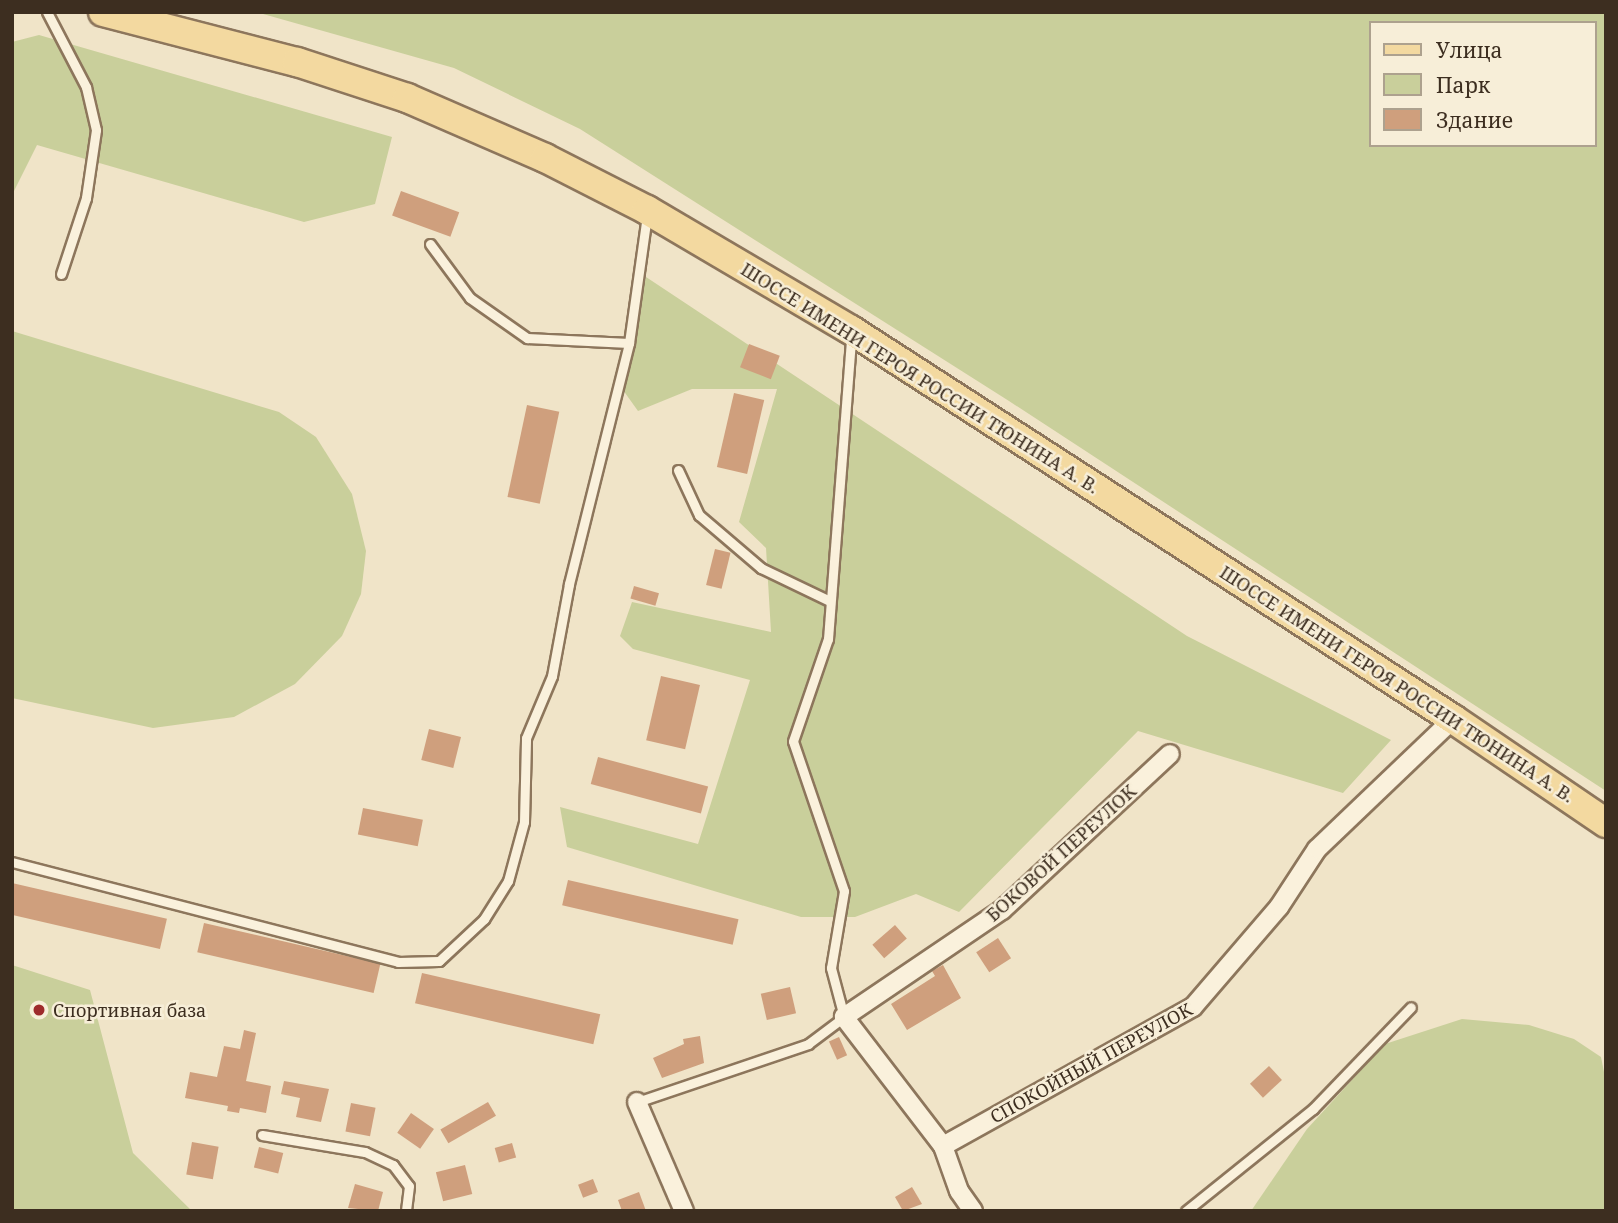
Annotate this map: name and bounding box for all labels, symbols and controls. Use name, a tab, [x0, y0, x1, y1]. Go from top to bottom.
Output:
legend	[1370, 21, 1597, 147]
text: Улица	[1436, 36, 1503, 64]
text: Парк	[1436, 71, 1490, 99]
text: Здание	[1436, 106, 1513, 134]
street label: ШОССЕ ИМЕНИ ГЕРОЯ РОССИИ ТЮНИНА А. В.	[737, 258, 1103, 498]
street label: ШОССЕ ИМЕНИ ГЕРОЯ РОССИИ ТЮНИНА А. В.	[1216, 561, 1578, 807]
street label: БОКОВОЙ ПЕРЕУЛОК	[982, 780, 1140, 926]
street label: СПОКОЙНЫЙ ПЕРЕУЛОК	[986, 998, 1196, 1128]
place label: Спортивная база	[53, 999, 206, 1021]
marker: Спортивная база	[31, 1002, 47, 1018]

